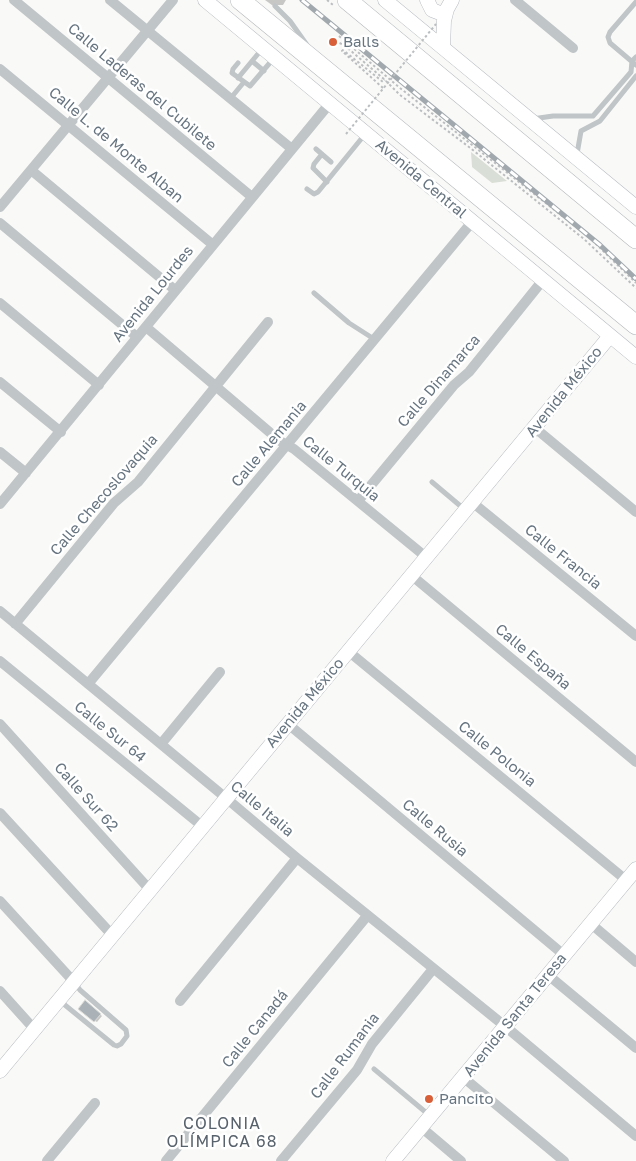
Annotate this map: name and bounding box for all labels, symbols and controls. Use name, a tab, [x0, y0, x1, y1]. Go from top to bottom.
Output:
street label: Calle Laderas del Cubilete	[64, 19, 220, 155]
place label: Balls	[343, 33, 379, 51]
marker: Balls	[327, 36, 339, 48]
street label: Calle L. de Monte Alban	[45, 83, 187, 207]
street label: Avenida Central	[372, 136, 470, 222]
street label: Avenida Lourdes	[109, 242, 197, 346]
street label: Calle Dinamarca	[394, 331, 484, 431]
street label: Avenida México	[522, 343, 606, 441]
street label: Calle Alemania	[228, 397, 310, 491]
street label: Calle Checoslovaquia	[47, 431, 161, 559]
street label: Calle Turquia	[299, 432, 383, 506]
street label: Calle Francia	[521, 521, 605, 593]
street label: Calle España	[492, 620, 574, 694]
street label: Avenida México	[262, 655, 348, 751]
street label: Calle Sur 64	[71, 698, 149, 766]
street label: Calle Polonia	[455, 717, 539, 791]
street label: Calle Sur 62	[50, 759, 122, 835]
street label: Calle Italia	[227, 777, 297, 841]
street label: Calle Rusia	[399, 795, 471, 861]
street label: Avenida Santa Teresa	[460, 950, 570, 1080]
street label: Calle Canadá	[218, 987, 292, 1071]
street label: Calle Rumania	[307, 1009, 383, 1103]
place label: Pancito	[439, 1090, 494, 1108]
marker: Pancito	[423, 1093, 435, 1105]
district label: COLONIA OLÍMPICA 68	[165, 1114, 279, 1152]

